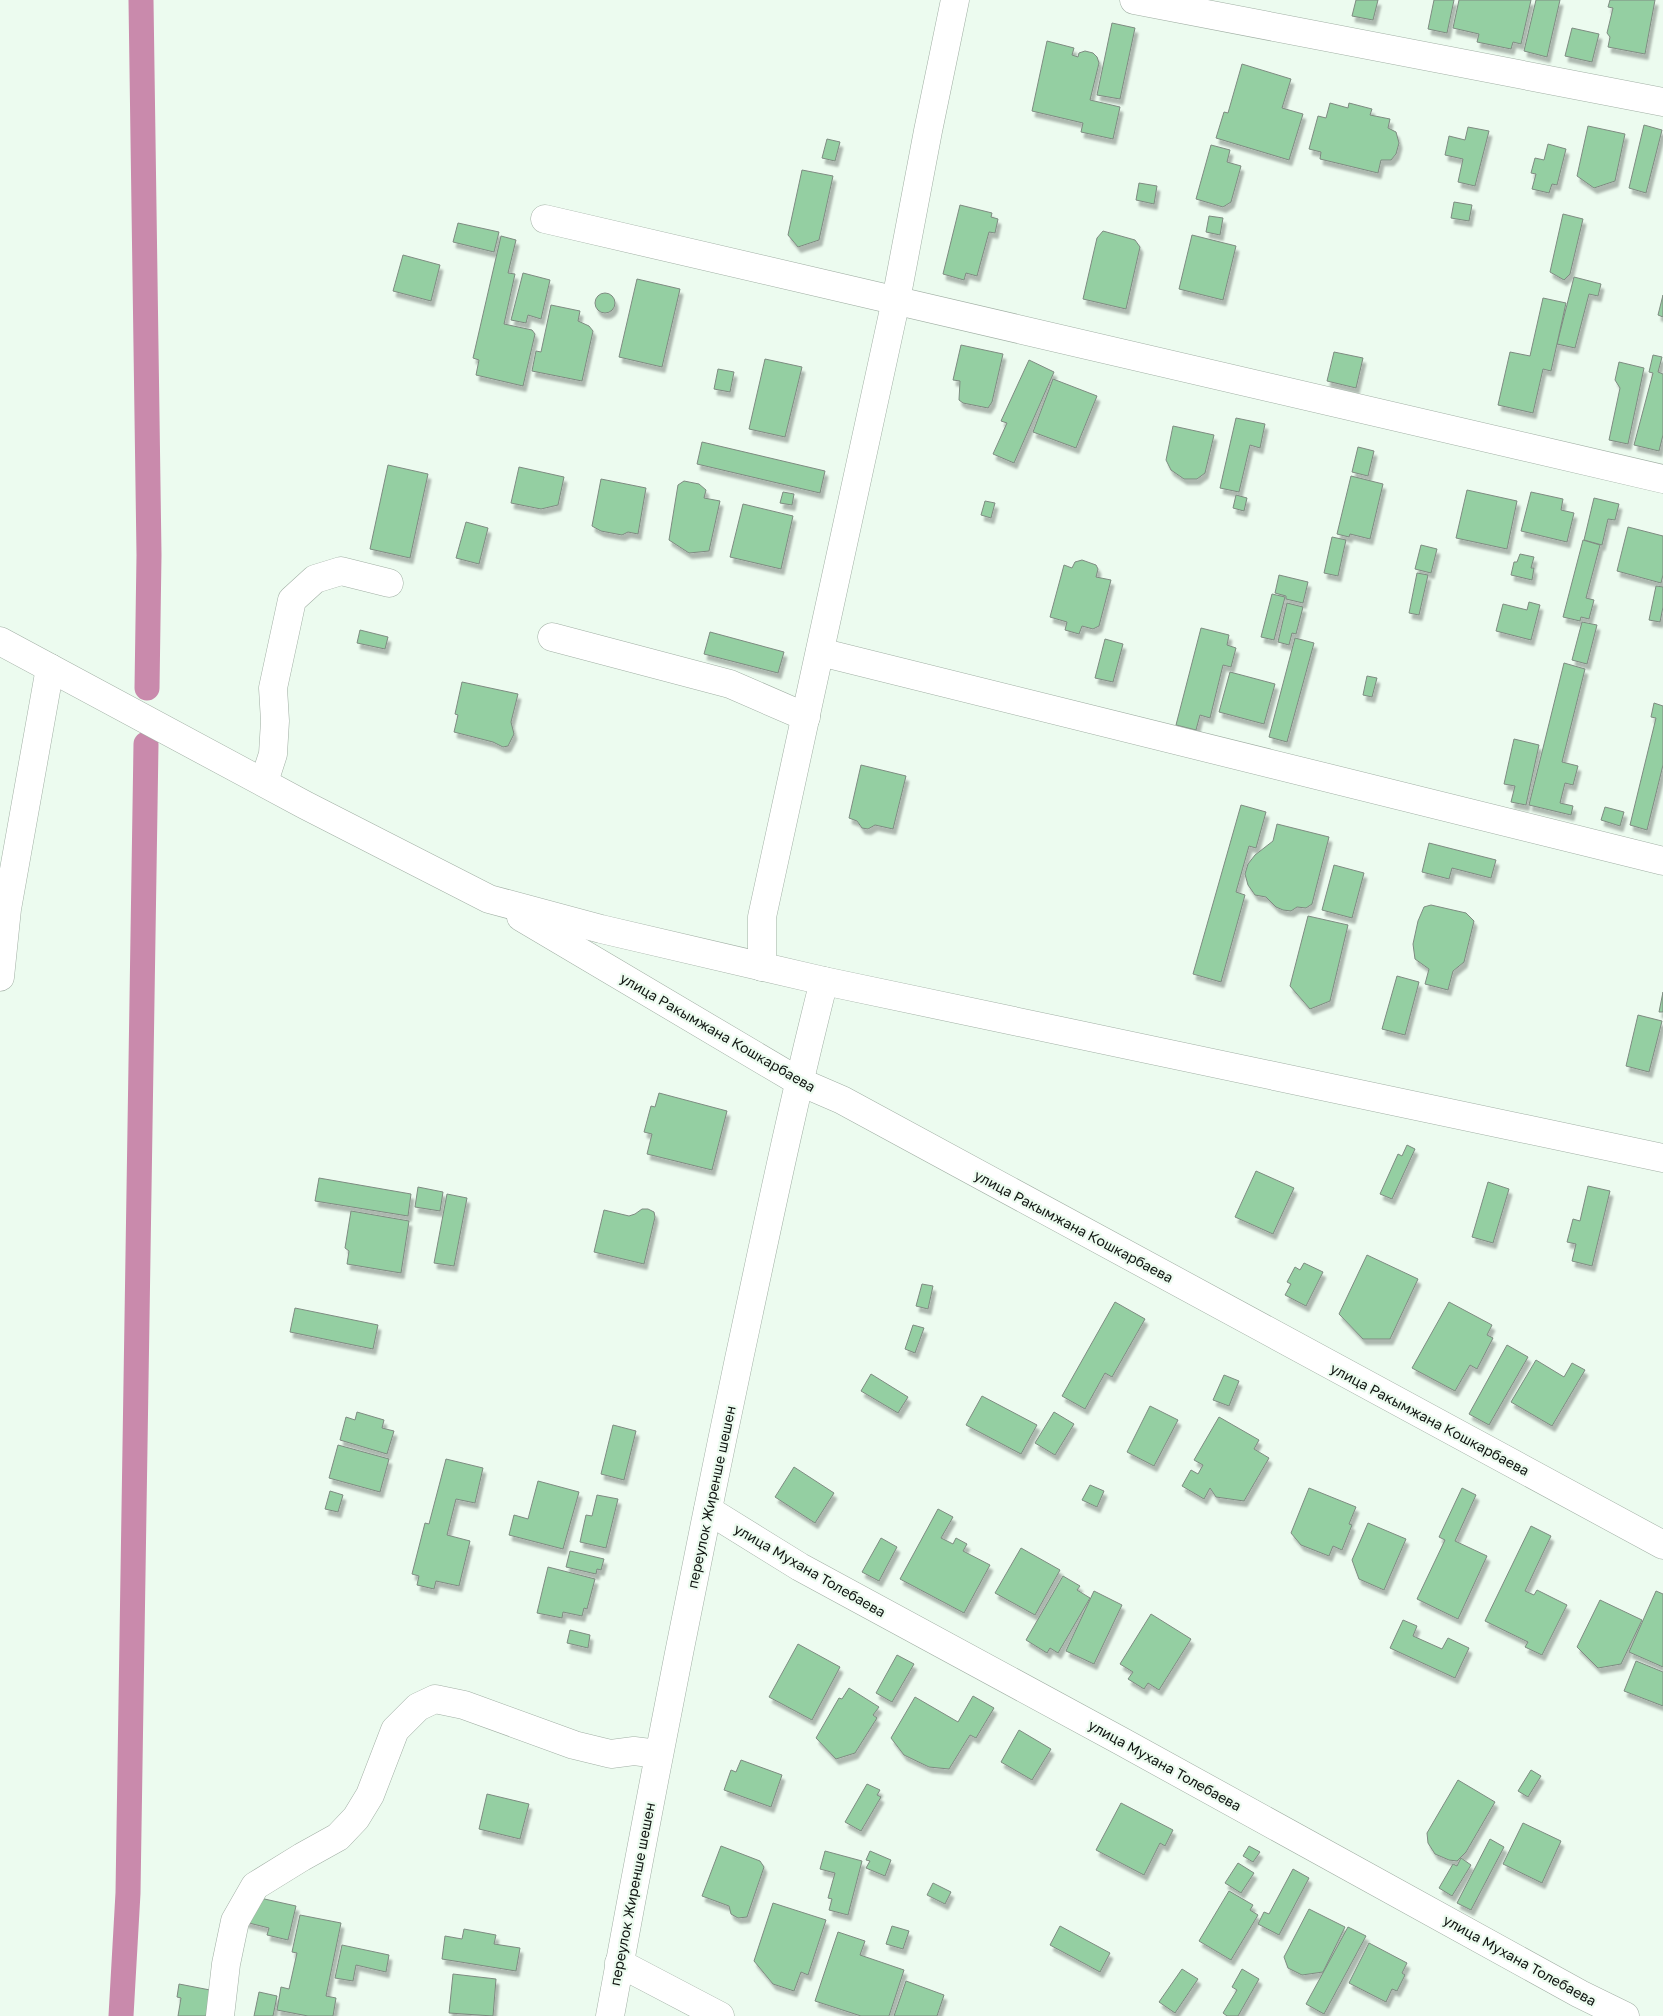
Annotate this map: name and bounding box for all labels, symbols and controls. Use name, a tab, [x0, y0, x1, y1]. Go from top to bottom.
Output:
street label: улица Ракымжана Кошкарбаева	[617, 969, 819, 1095]
street label: улица Ракымжана Кошкарбаева	[972, 1166, 1176, 1286]
street label: улица Ракымжана Кошкарбаева	[1328, 1359, 1532, 1479]
street label: переулок Жиренше шешен	[683, 1404, 739, 1590]
street label: улица Мухана Толебаева	[731, 1520, 889, 1620]
street label: улица Мухана Толебаева	[1086, 1716, 1244, 1814]
street label: переулок Жиренше шешен	[606, 1801, 658, 1987]
street label: улица Мухана Толебаева	[1441, 1911, 1599, 2009]

